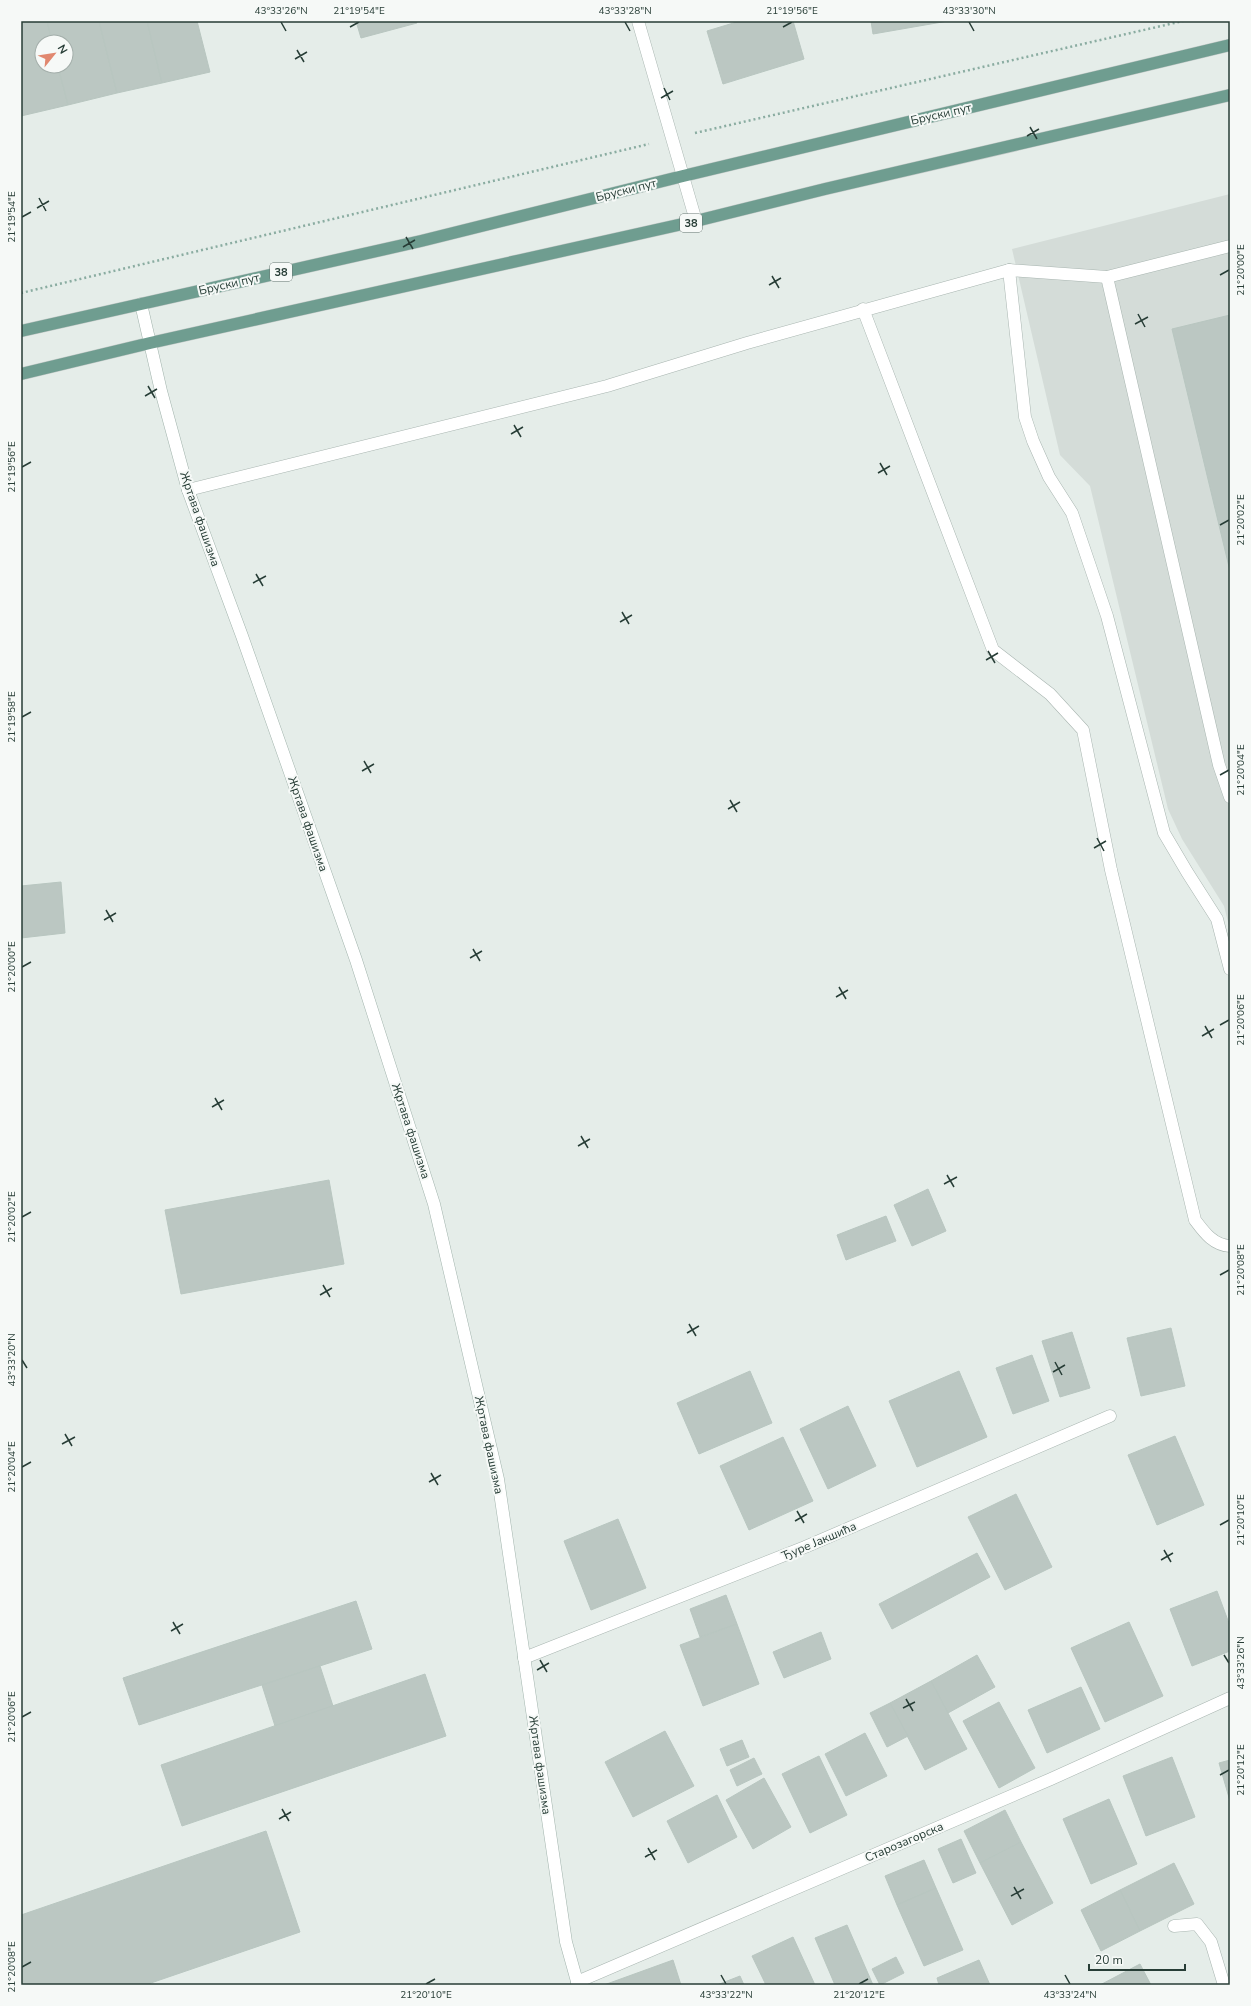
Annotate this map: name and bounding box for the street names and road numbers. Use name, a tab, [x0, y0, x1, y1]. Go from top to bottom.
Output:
street label: Бруски пут	[909, 99, 974, 129]
street label: Бруски пут	[594, 175, 659, 205]
road number: 38	[680, 214, 702, 232]
road number: 38	[270, 263, 292, 281]
street label: Бруски пут	[197, 269, 262, 299]
street label: Жртава фашизма	[176, 469, 224, 569]
street label: Жртава фашизма	[284, 774, 332, 874]
street label: Жртава фашизма	[388, 1081, 434, 1181]
street label: Жртава фашизма	[471, 1395, 507, 1495]
street label: Ђуре Јакшића	[779, 1518, 859, 1564]
street label: Жртава фашизма	[525, 1715, 555, 1815]
street label: Старозагорска	[862, 1818, 946, 1866]

